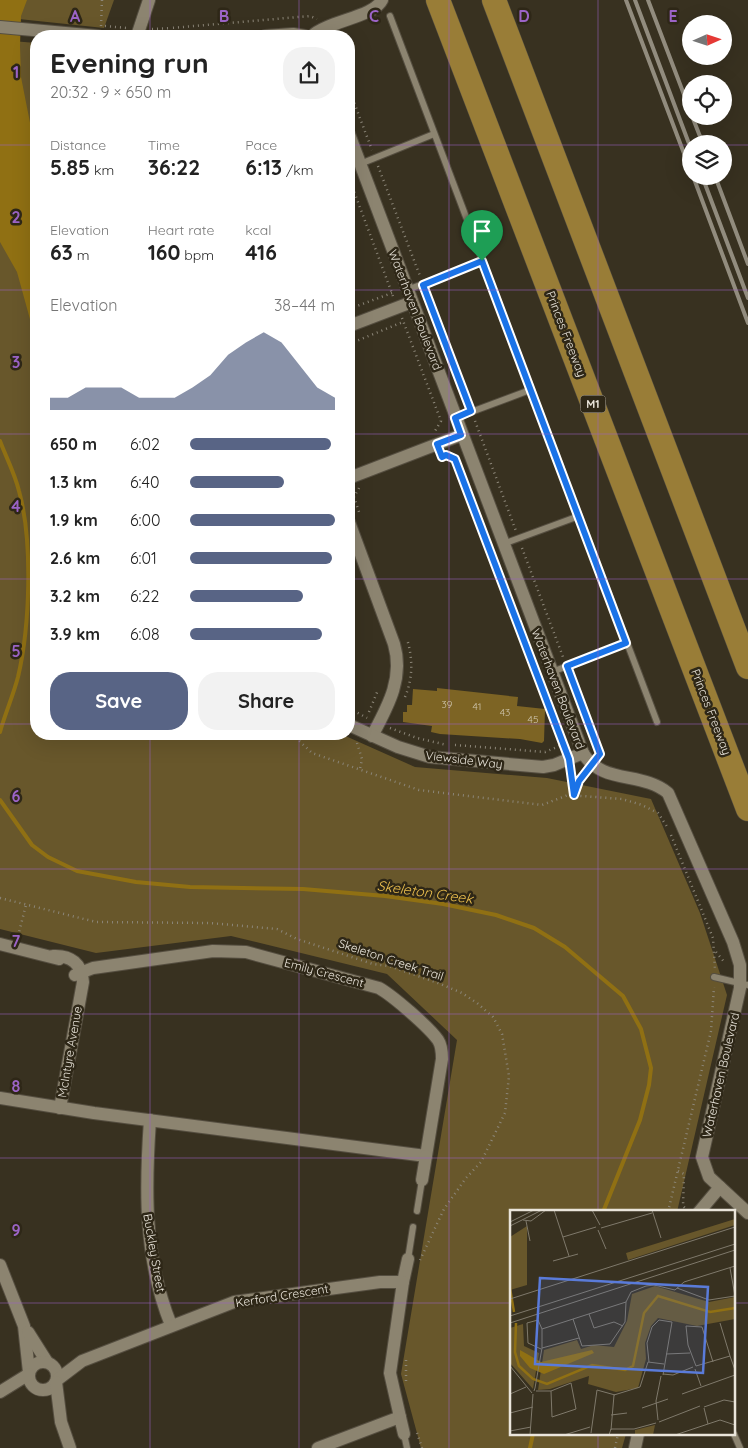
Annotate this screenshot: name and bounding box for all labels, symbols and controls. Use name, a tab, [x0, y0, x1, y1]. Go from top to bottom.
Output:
text: A	[70, 6, 81, 26]
text: B	[219, 6, 229, 26]
text: C	[369, 6, 379, 26]
text: D	[518, 6, 530, 26]
text: E	[668, 6, 678, 26]
north arrow	[682, 15, 732, 65]
map controls	[682, 15, 732, 185]
text: Evening run	[50, 45, 209, 80]
button: share	[283, 47, 335, 99]
text: 1	[13, 62, 19, 82]
button: locate	[682, 75, 732, 125]
text: 20:32 · 9 × 650 m	[50, 82, 171, 102]
button: layers	[682, 135, 732, 185]
text: Distance	[50, 136, 106, 154]
text: Time	[148, 136, 180, 154]
text: Pace	[245, 136, 277, 154]
text: 5.85	[50, 154, 90, 180]
text: 36:22	[148, 154, 200, 180]
text: 6:13	[245, 154, 282, 180]
text: km	[90, 161, 114, 179]
text: /km	[282, 161, 314, 179]
text: 2	[11, 207, 21, 227]
pin	[461, 210, 503, 261]
icon: arrive	[468, 217, 496, 245]
text: Elevation	[50, 221, 109, 239]
text: Heart rate	[148, 221, 214, 239]
text: kcal	[245, 221, 271, 239]
text: 63	[50, 239, 73, 265]
text: 160	[148, 239, 180, 265]
text: 416	[245, 239, 277, 265]
text: m	[73, 246, 89, 264]
text: bpm	[180, 246, 214, 264]
street label: Waterhaven Boulevard	[386, 247, 445, 372]
street label: Princes Freeway	[543, 289, 590, 379]
text: Elevation	[50, 295, 117, 315]
text: 38–44 m	[274, 295, 335, 315]
text: 3	[12, 352, 20, 372]
road number: M1	[580, 396, 606, 412]
text: 650 m	[50, 434, 97, 454]
text: 6:02	[130, 434, 160, 454]
text: 1.3 km	[50, 472, 97, 492]
text: 6:40	[130, 472, 160, 492]
text: 4	[11, 496, 21, 516]
text: 1.9 km	[50, 510, 98, 530]
text: 6:00	[130, 510, 161, 530]
text: 2.6 km	[50, 548, 100, 568]
text: 6:01	[130, 548, 157, 568]
text: 3.2 km	[50, 586, 100, 606]
text: 6:22	[130, 586, 159, 606]
text: 3.9 km	[50, 624, 100, 644]
text: 6:08	[130, 624, 160, 644]
street label: Waterhaven Boulevard	[529, 626, 588, 751]
text: 5	[11, 641, 21, 661]
street label: Princes Freeway	[688, 667, 735, 757]
button: Save	[50, 672, 188, 730]
button: Share	[198, 672, 335, 730]
house number: 39	[442, 698, 453, 711]
house number: 41	[473, 700, 481, 713]
house number: 43	[500, 706, 510, 719]
house number: 45	[528, 713, 538, 726]
street label: Viewside Way	[425, 747, 503, 772]
text: 6	[12, 786, 21, 806]
water label: Skeleton Creek	[376, 876, 476, 908]
text: 7	[12, 931, 21, 951]
street label: Skeleton Creek Trail	[337, 935, 446, 984]
street label: Emily Crescent	[283, 955, 365, 990]
street label: McIntyre Avenue	[54, 1005, 85, 1099]
street label: Waterhaven Boulevard	[699, 1011, 742, 1139]
text: 8	[12, 1076, 21, 1096]
inset map	[510, 1210, 736, 1436]
street label: Buckley Street	[140, 1212, 169, 1293]
text: 9	[11, 1220, 21, 1240]
street label: Kerford Crescent	[234, 1281, 329, 1310]

